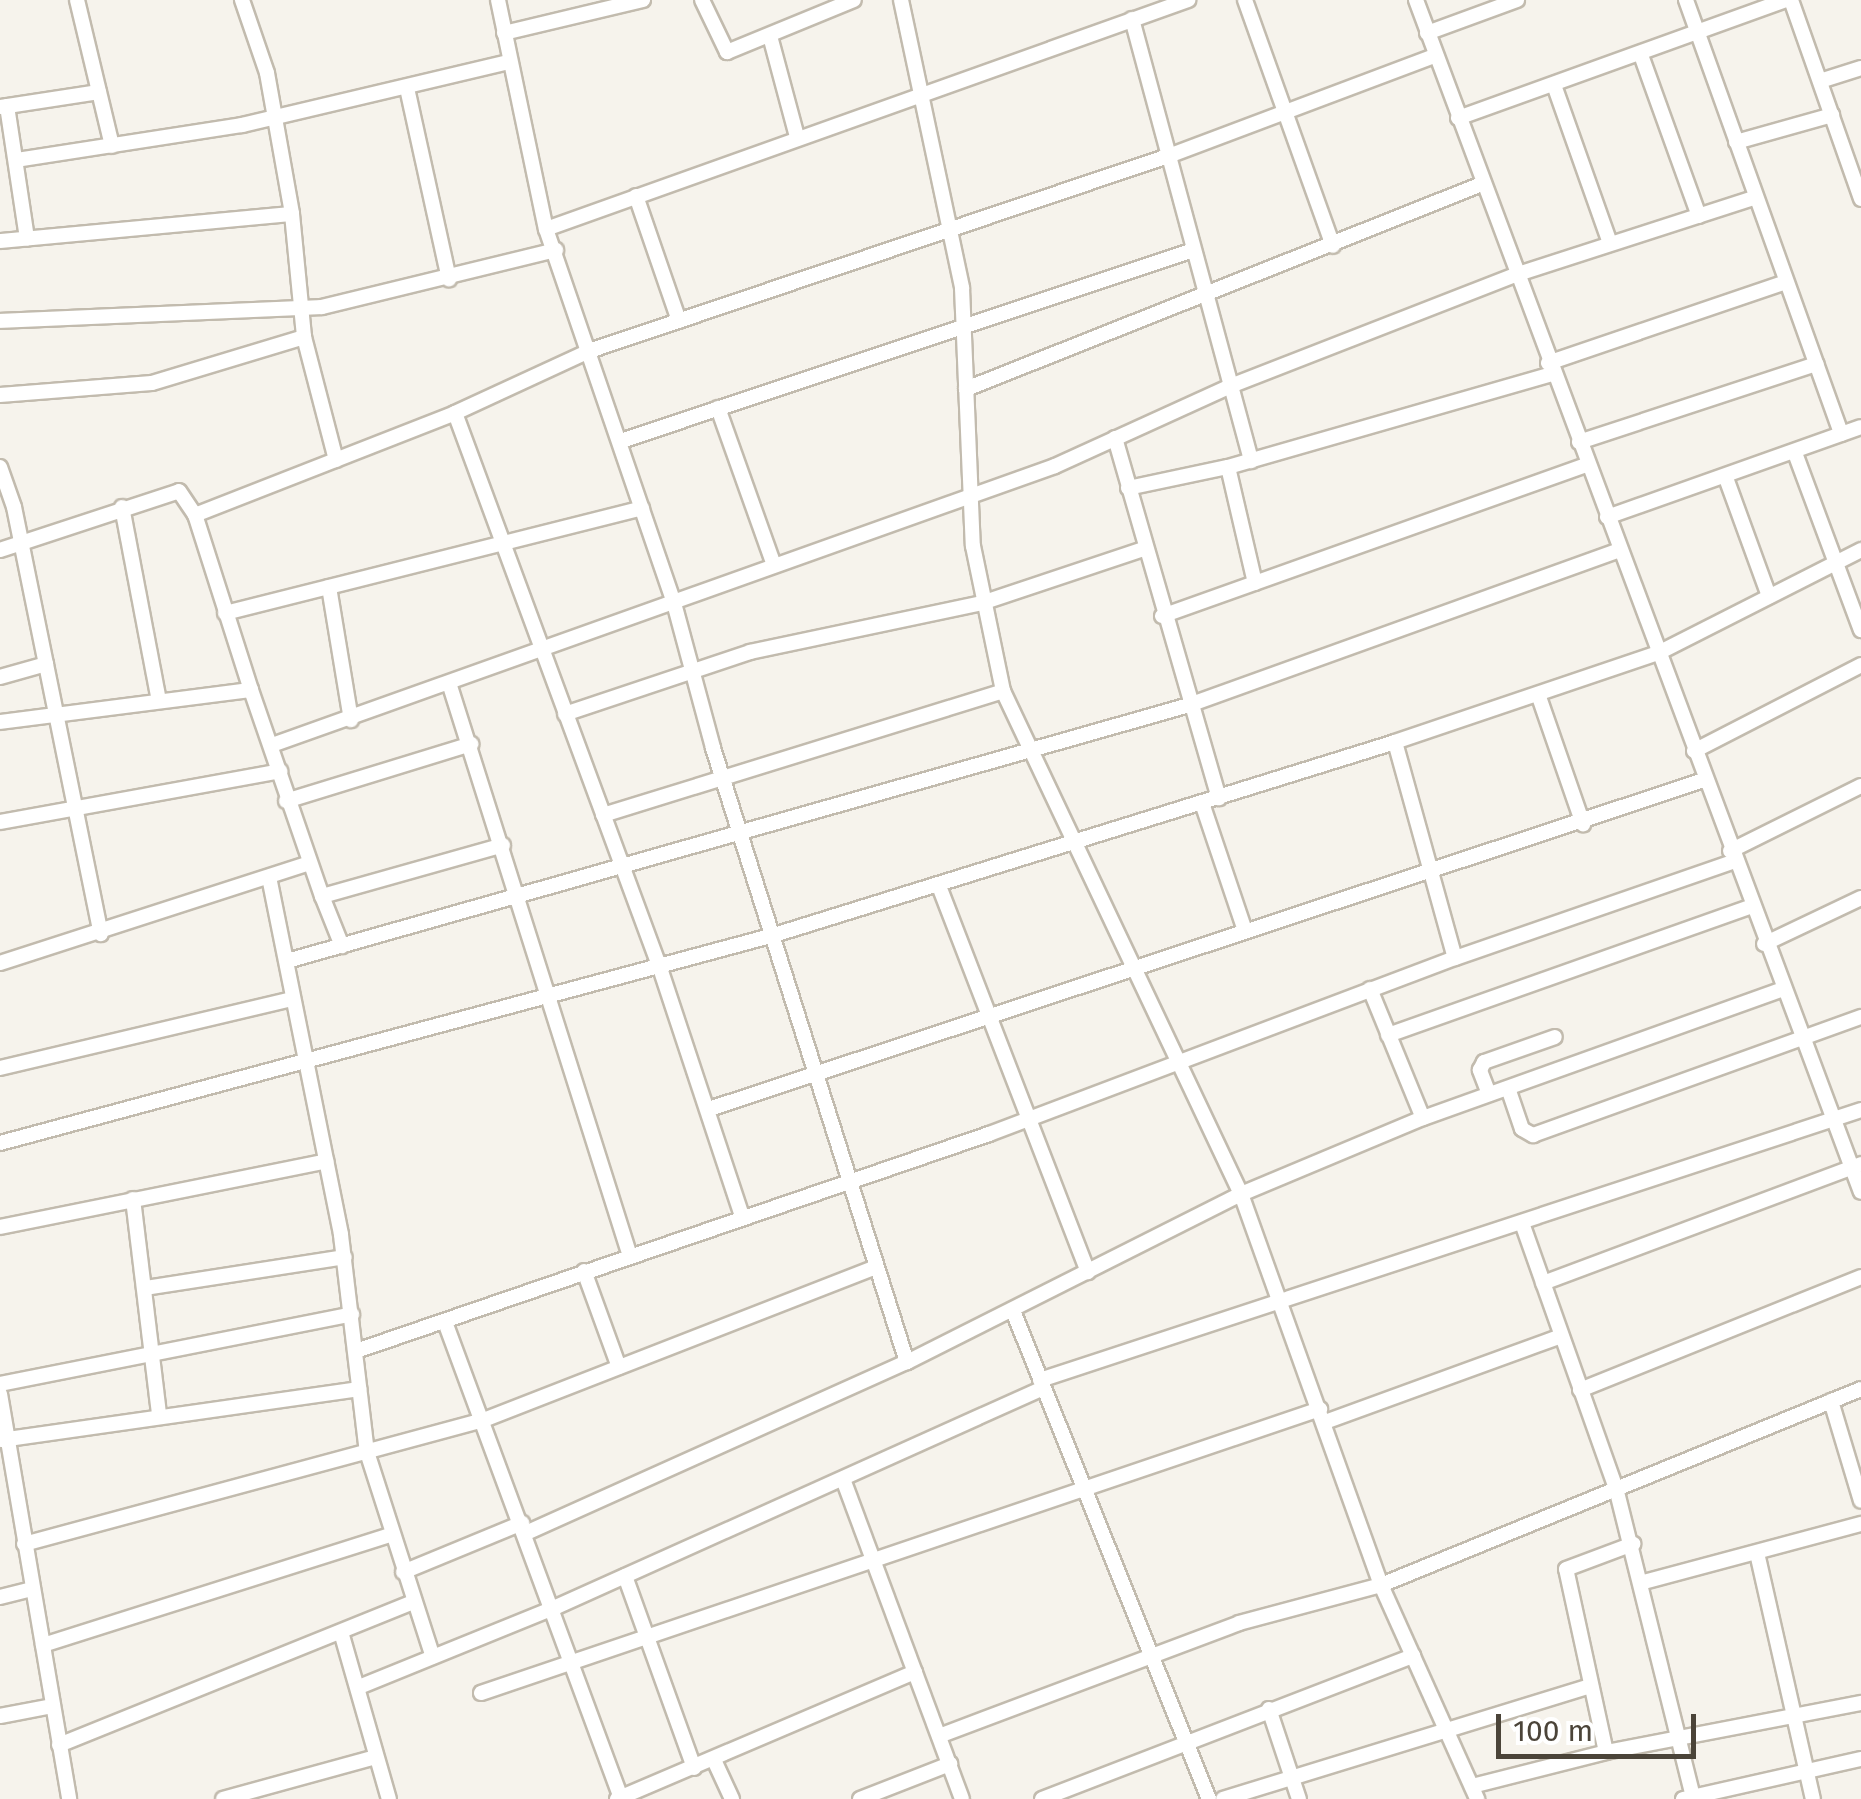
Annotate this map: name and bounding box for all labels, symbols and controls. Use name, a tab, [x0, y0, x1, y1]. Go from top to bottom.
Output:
scale bar	[1501, 1694, 1701, 1756]
text: 100 m	[1513, 1713, 1593, 1749]

